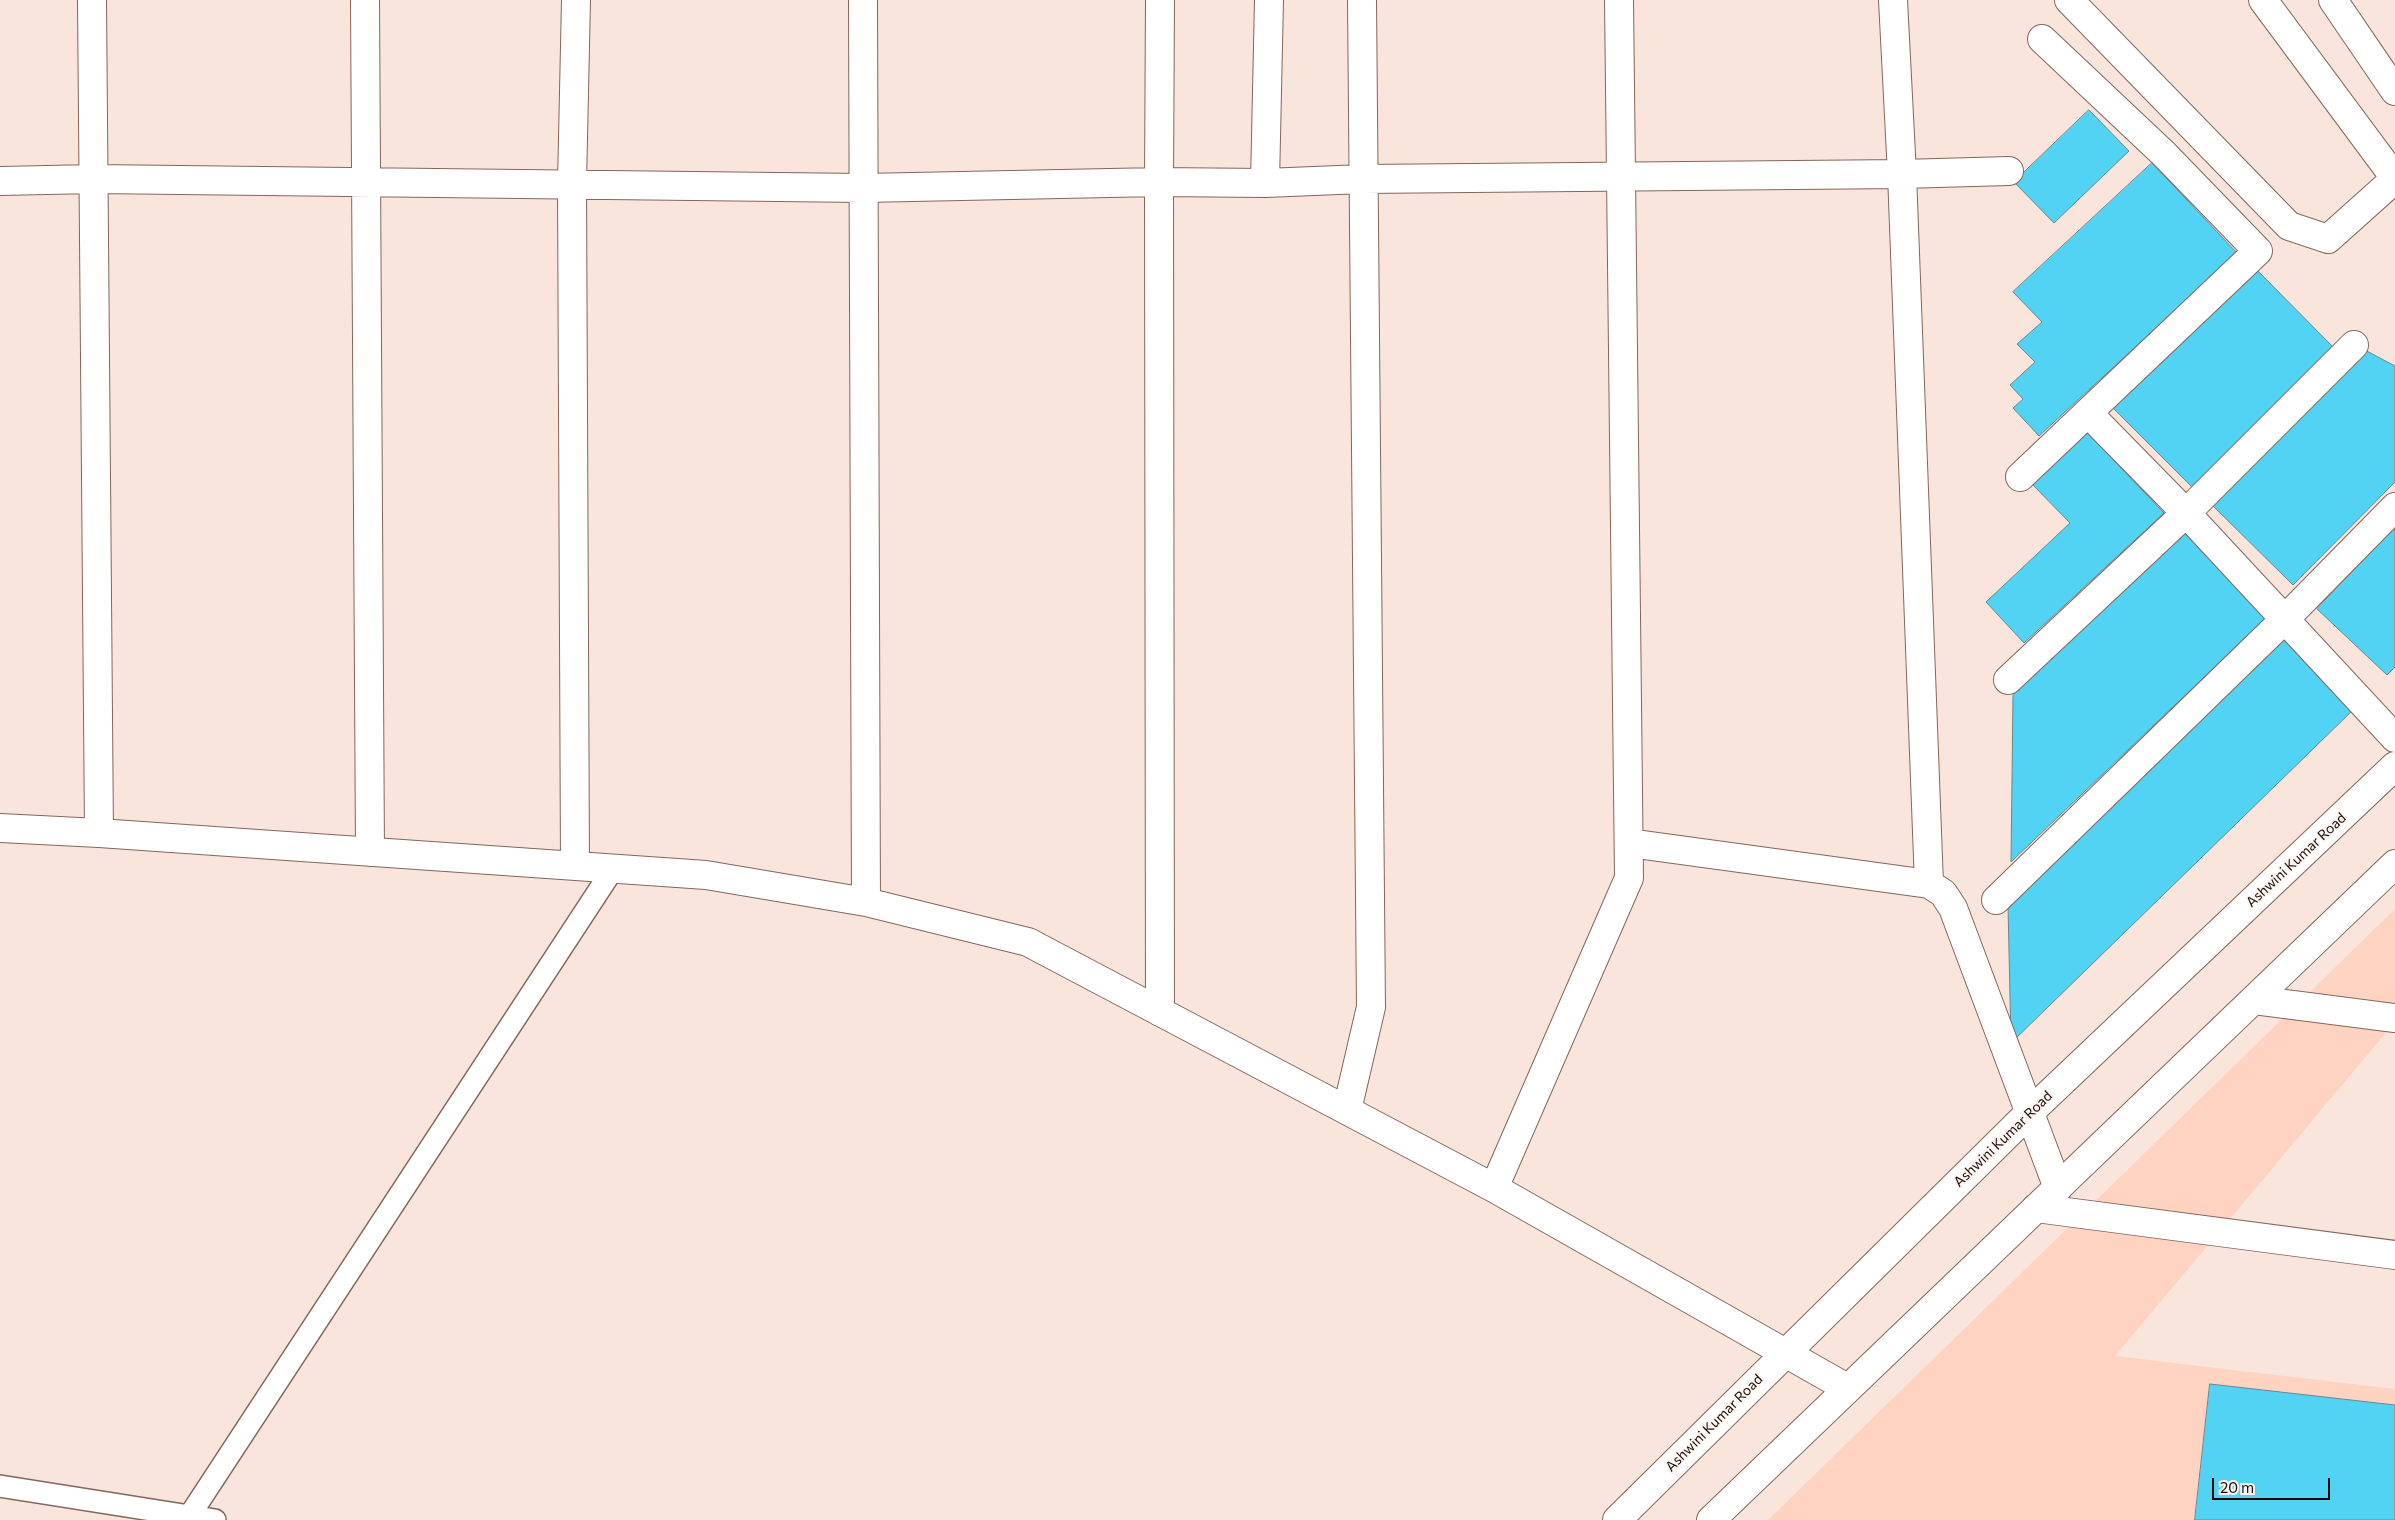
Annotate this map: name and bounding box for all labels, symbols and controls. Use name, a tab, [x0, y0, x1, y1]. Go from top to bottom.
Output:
street label: Ashwini Kumar Road	[2243, 809, 2349, 911]
street label: Ashwini Kumar Road	[1950, 1088, 2056, 1190]
street label: Ashwini Kumar Road	[1662, 1371, 1766, 1475]
scale bar	[2215, 1468, 2332, 1500]
text: 20 m	[2220, 1478, 2254, 1496]

